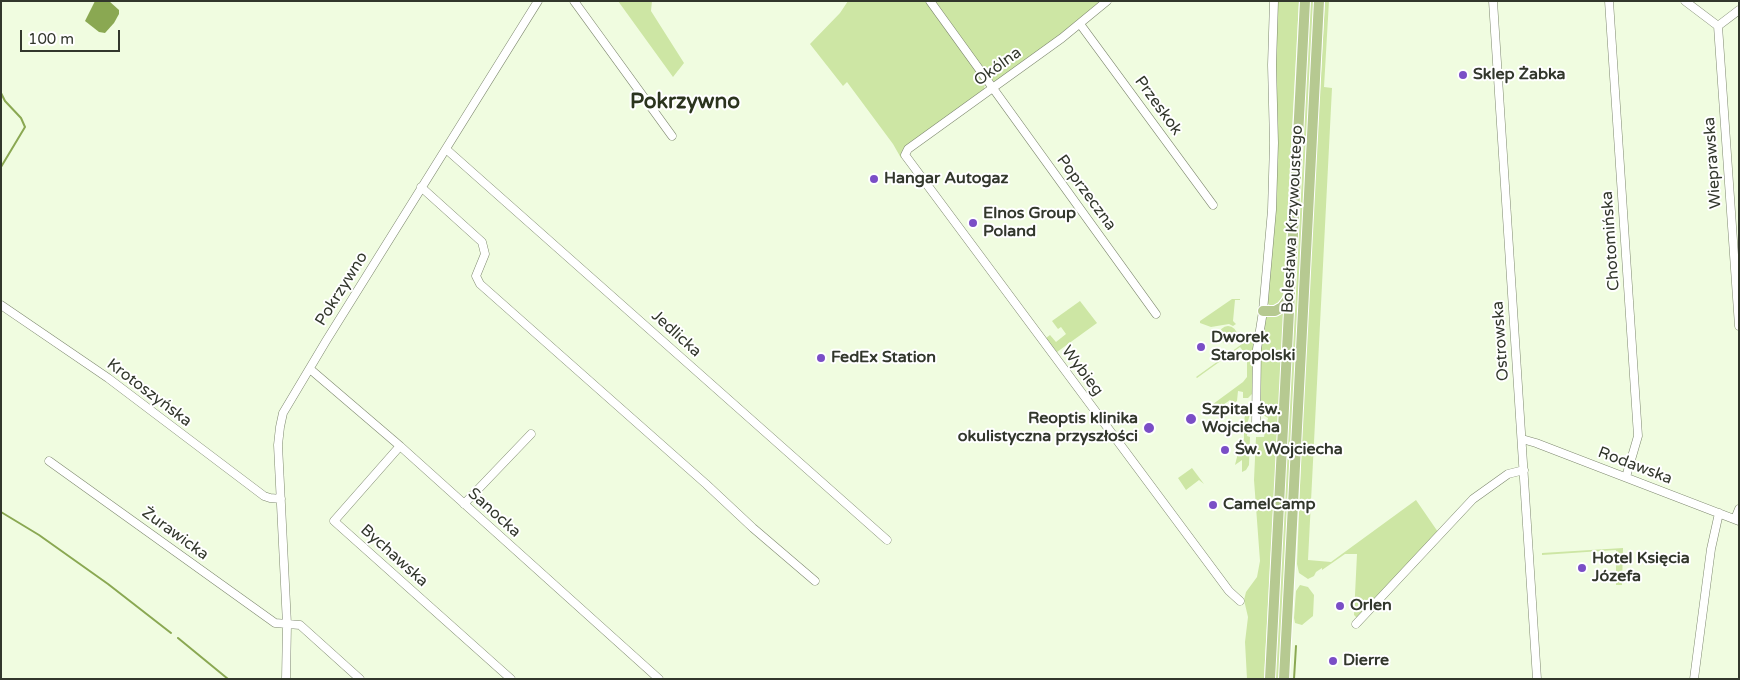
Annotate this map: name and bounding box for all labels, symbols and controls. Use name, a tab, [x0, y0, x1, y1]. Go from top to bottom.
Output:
scale bar	[22, 20, 122, 52]
text: 100 m	[28, 30, 74, 48]
street label: Okólna	[971, 43, 1025, 91]
place label: Sklep Żabka	[1473, 65, 1566, 85]
marker: Sklep Żabka	[1457, 69, 1469, 81]
street label: Przeskok	[1130, 73, 1186, 139]
district label: Pokrzywno	[630, 89, 740, 115]
street label: Wieprawska	[1700, 116, 1726, 210]
street label: Bolesława Krzywoustego	[1278, 125, 1308, 313]
street label: Poprzeczna	[1052, 151, 1120, 235]
place label: Hangar Autogaz	[884, 169, 1008, 189]
marker: Hangar Autogaz	[868, 173, 880, 185]
street label: Chotomińska	[1598, 191, 1624, 291]
place label: Elnos Group Poland	[983, 204, 1076, 242]
marker: Elnos Group Poland	[967, 217, 979, 229]
street label: Pokrzywno	[312, 248, 372, 330]
street label: Ostrowska	[1489, 300, 1513, 382]
street label: Jedlicka	[647, 307, 705, 361]
place label: Dworek Staropolski	[1211, 328, 1295, 366]
marker: Dworek Staropolski	[1195, 341, 1207, 353]
street label: Wybieg	[1057, 342, 1107, 400]
place label: FedEx Station	[831, 348, 936, 368]
marker: FedEx Station	[815, 352, 827, 364]
street label: Krotoszyńska	[103, 355, 195, 431]
place label: Szpital św. Wojciecha	[1202, 400, 1281, 438]
place label: Reoptis klinika okulistyczna przyszłości	[958, 409, 1138, 447]
marker: Szpital św. Wojciecha	[1184, 412, 1198, 426]
marker: Reoptis klinika okulistyczna przyszłości	[1142, 421, 1156, 435]
place label: Św. Wojciecha	[1235, 440, 1343, 460]
street label: Rodawska	[1595, 443, 1675, 489]
marker: Św. Wojciecha	[1219, 444, 1231, 456]
street label: Sanocka	[464, 484, 524, 542]
place label: CamelCamp	[1223, 495, 1316, 515]
marker: CamelCamp	[1207, 499, 1219, 511]
street label: Żurawicka	[138, 503, 212, 565]
street label: Bychawska	[356, 521, 432, 591]
place label: Hotel Księcia Józefa	[1592, 549, 1690, 587]
marker: Hotel Księcia Józefa	[1576, 562, 1588, 574]
place label: Orlen	[1350, 596, 1392, 616]
marker: Orlen	[1334, 600, 1346, 612]
place label: Dierre	[1343, 651, 1389, 671]
marker: Dierre	[1327, 655, 1339, 667]

